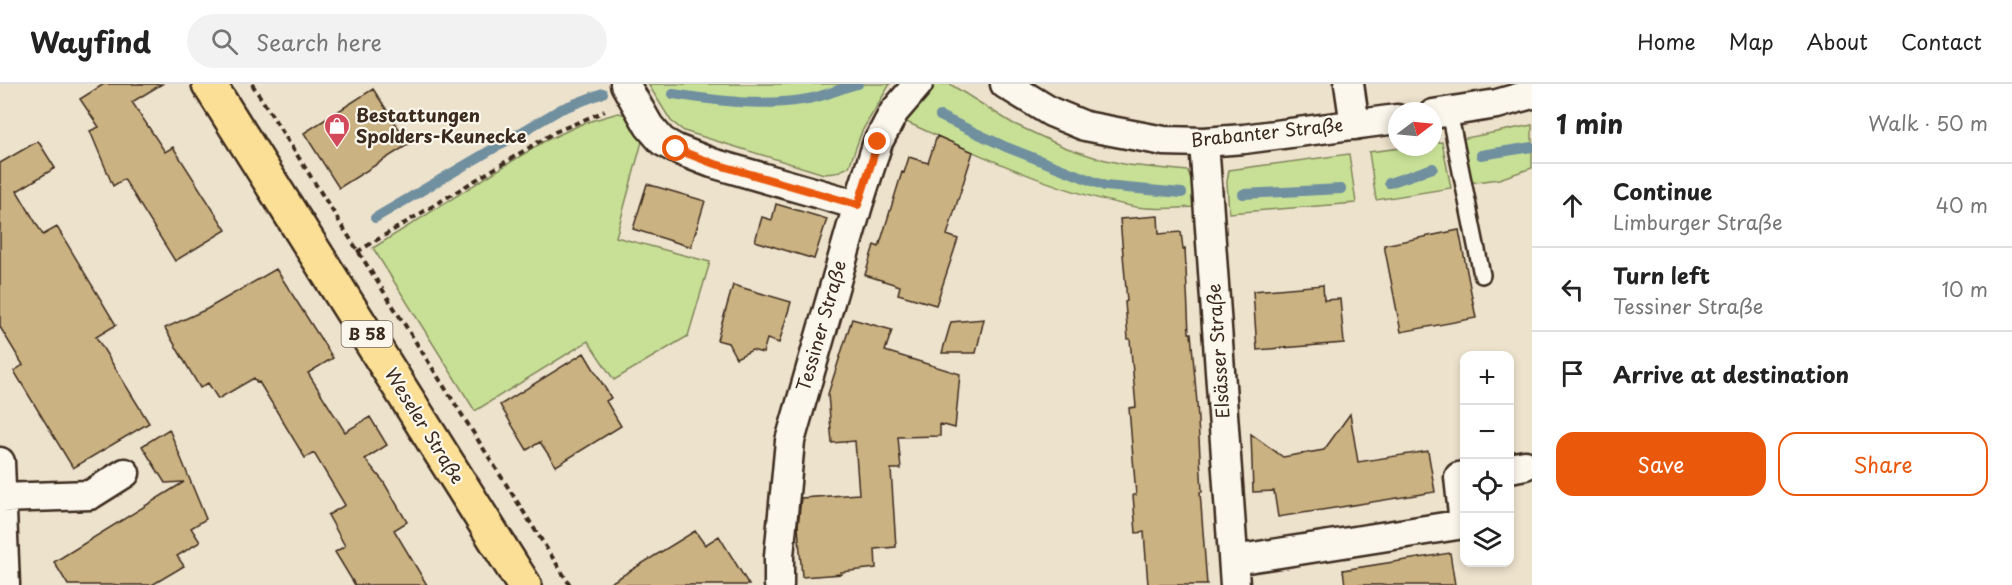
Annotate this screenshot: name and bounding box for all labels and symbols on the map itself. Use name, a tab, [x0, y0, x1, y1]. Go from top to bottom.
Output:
place label: Bestattungen Spolders-Keunecke	[356, 101, 527, 149]
north arrow	[1388, 102, 1442, 156]
street label: Brabanter Straße	[1189, 110, 1344, 153]
shop icon: Bestattungen Spolders-Keunecke	[322, 111, 352, 149]
route end	[864, 128, 890, 154]
route start	[662, 135, 688, 161]
street label: Tessiner Straße	[789, 257, 852, 394]
street label: Elsässer Straße	[1199, 283, 1236, 419]
road number: B 58	[342, 321, 392, 347]
street label: Weseler Straße	[379, 362, 472, 488]

